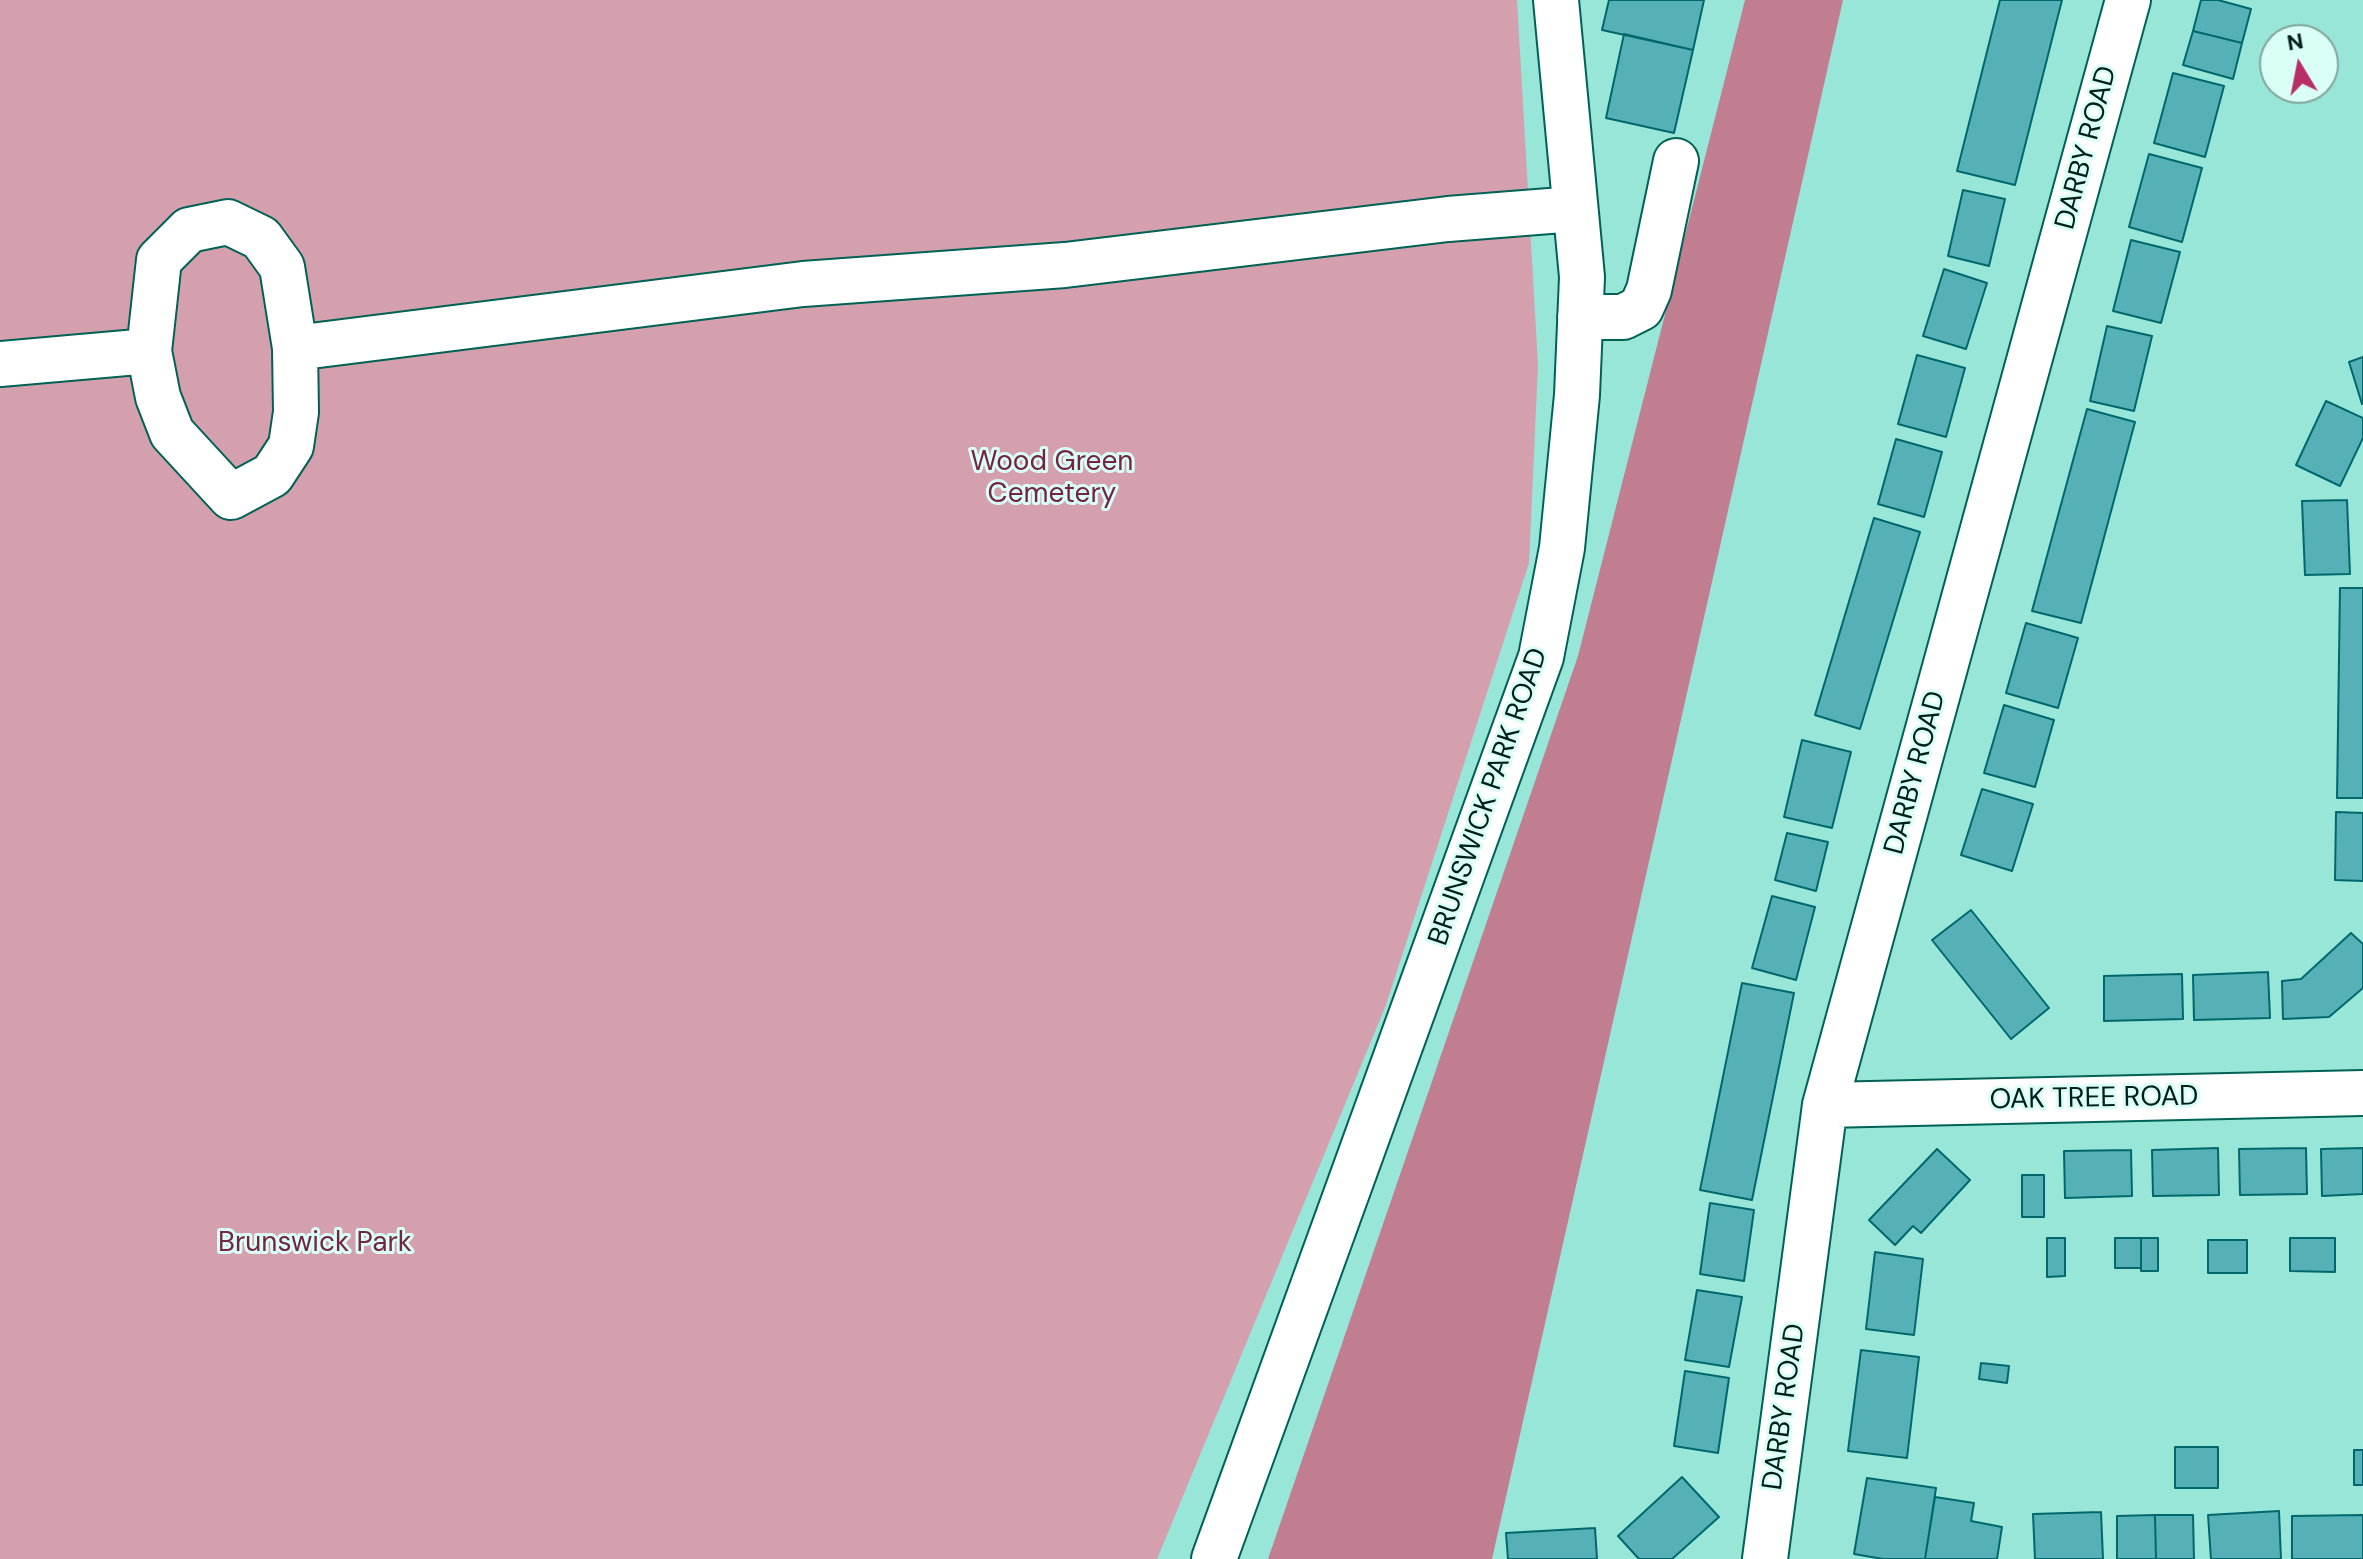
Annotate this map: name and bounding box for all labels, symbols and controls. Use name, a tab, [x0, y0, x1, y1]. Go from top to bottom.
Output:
north arrow	[2259, 24, 2339, 104]
text: N	[2285, 26, 2306, 58]
street label: DARBY ROAD	[2049, 63, 2125, 233]
park label: Wood Green Cemetery	[971, 446, 1133, 512]
street label: BRUNSWICK PARK ROAD	[1422, 644, 1556, 950]
street label: DARBY ROAD	[1878, 688, 1954, 858]
street label: OAK TREE ROAD	[1989, 1080, 2199, 1118]
park label: Brunswick Park	[218, 1227, 412, 1261]
street label: DARBY ROAD	[1757, 1322, 1813, 1492]

